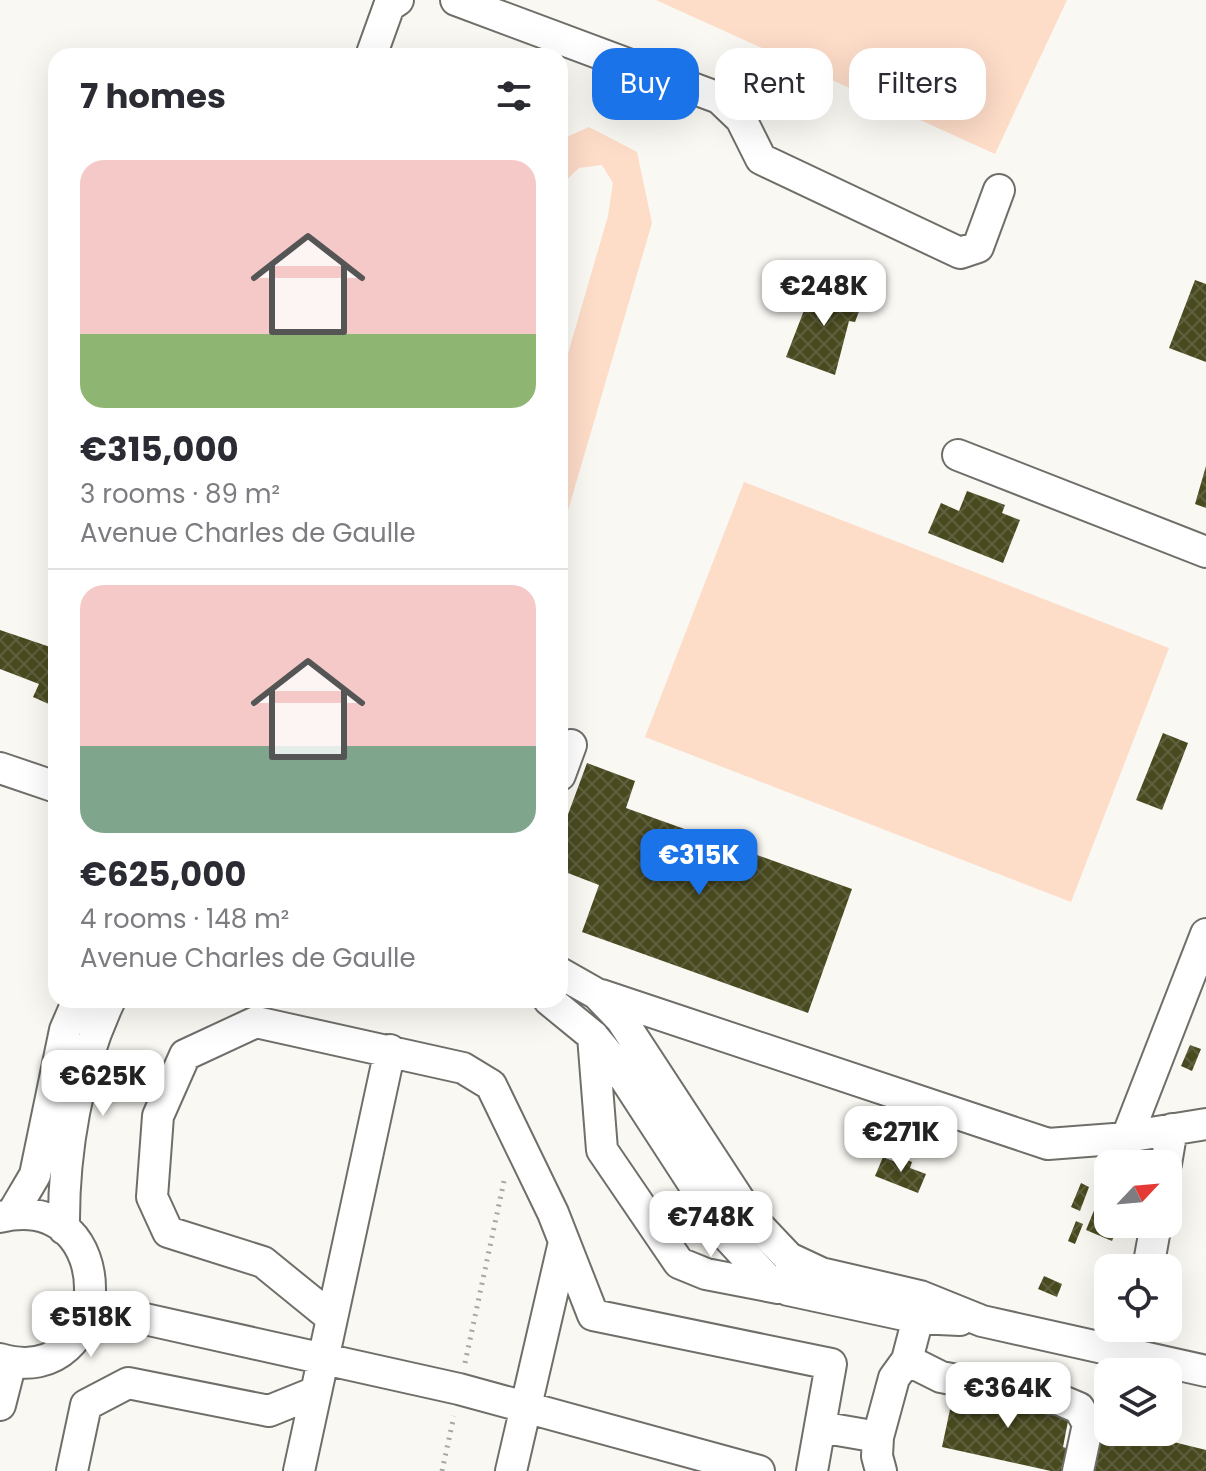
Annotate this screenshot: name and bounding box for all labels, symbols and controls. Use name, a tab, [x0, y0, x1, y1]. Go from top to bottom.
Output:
chip: Buy	[592, 48, 699, 120]
chip: Rent	[715, 48, 833, 120]
chip: Filters	[849, 48, 986, 120]
text: 7 homes	[80, 72, 226, 120]
icon: filters	[492, 74, 536, 118]
icon: home	[236, 212, 380, 356]
pin: €248K	[768, 260, 880, 328]
text: €248K	[780, 268, 868, 304]
text: €315,000	[80, 425, 239, 473]
text: 3 rooms · 89 m²	[80, 476, 280, 512]
text: Avenue Charles de Gaulle	[80, 515, 416, 551]
icon: home	[236, 637, 380, 781]
pin: €315K	[643, 829, 755, 897]
text: €315K	[658, 837, 740, 873]
text: €625,000	[80, 850, 247, 898]
text: 4 rooms · 148 m²	[80, 901, 289, 937]
text: Avenue Charles de Gaulle	[80, 940, 416, 976]
pin: €625K	[47, 1050, 159, 1118]
text: €625K	[59, 1058, 147, 1094]
pin: €271K	[845, 1106, 957, 1174]
text: €271K	[862, 1114, 940, 1150]
north arrow	[1094, 1150, 1182, 1238]
map controls	[1094, 1150, 1182, 1446]
pin: €748K	[655, 1191, 767, 1259]
text: €748K	[667, 1199, 755, 1235]
button: locate	[1094, 1254, 1182, 1342]
pin: €518K	[35, 1291, 147, 1359]
text: €518K	[50, 1299, 132, 1335]
button: layers	[1094, 1358, 1182, 1446]
pin: €364K	[952, 1362, 1064, 1430]
text: €364K	[964, 1370, 1052, 1406]

